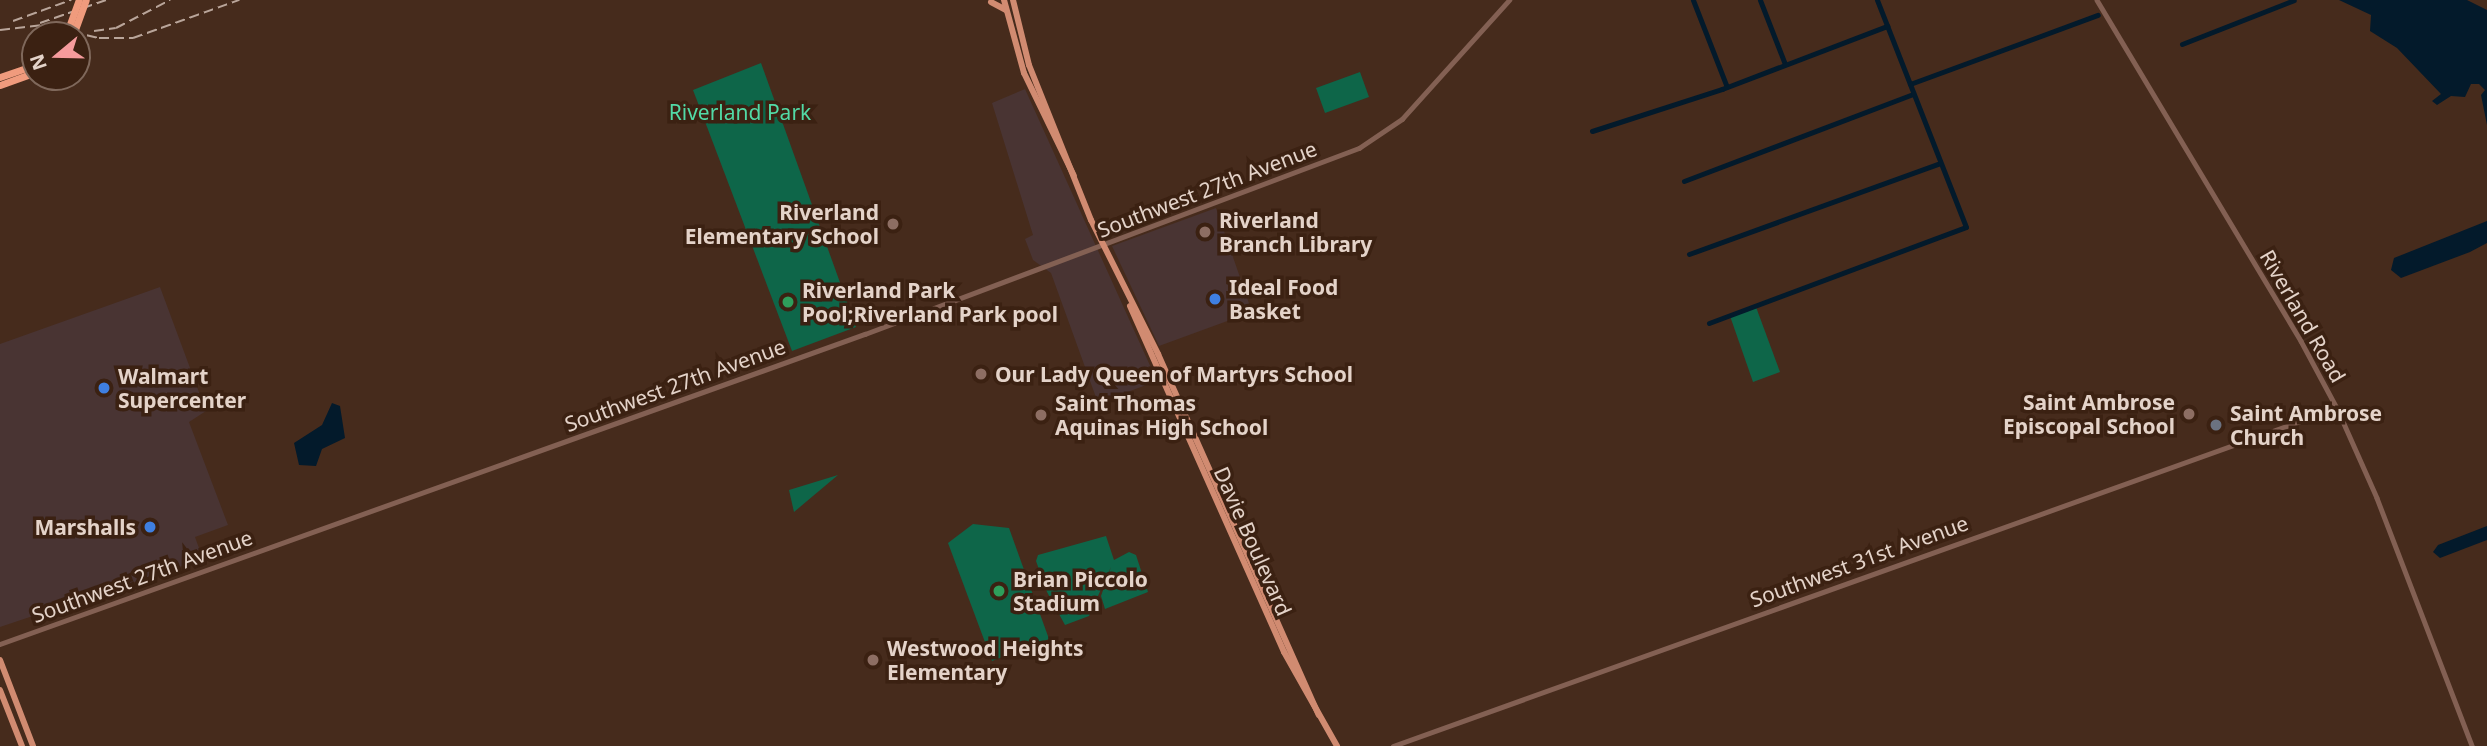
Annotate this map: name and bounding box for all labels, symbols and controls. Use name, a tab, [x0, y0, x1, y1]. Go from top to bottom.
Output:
north arrow	[21, 21, 91, 91]
text: N	[23, 51, 53, 74]
park label: Riverland Park	[669, 99, 811, 125]
street label: Southwest 27th Avenue	[1094, 135, 1320, 243]
place label: Riverland Elementary School	[685, 199, 879, 249]
place label: Riverland Branch Library	[1219, 207, 1372, 257]
marker: Riverland Elementary School	[885, 216, 901, 232]
marker: Riverland Branch Library	[1197, 224, 1213, 240]
street label: Riverland Road	[2255, 245, 2351, 387]
place label: Ideal Food Basket	[1229, 274, 1338, 324]
place label: Riverland Park Pool;Riverland Park pool	[802, 277, 1058, 327]
marker: Ideal Food Basket	[1207, 291, 1223, 307]
marker: Riverland Park Pool;Riverland Park pool	[780, 294, 796, 310]
street label: Southwest 27th Avenue	[561, 333, 789, 437]
place label: Our Lady Queen of Martyrs School	[995, 361, 1353, 387]
place label: Walmart Supercenter	[118, 363, 246, 413]
marker: Our Lady Queen of Martyrs School	[973, 366, 989, 382]
marker: Walmart Supercenter	[96, 380, 112, 396]
place label: Saint Ambrose Episcopal School	[2003, 389, 2175, 439]
place label: Saint Thomas Aquinas High School	[1055, 390, 1268, 440]
place label: Saint Ambrose Church	[2230, 400, 2382, 450]
marker: Saint Ambrose Episcopal School	[2181, 406, 2197, 422]
marker: Saint Thomas Aquinas High School	[1033, 407, 1049, 423]
marker: Saint Ambrose Church	[2208, 417, 2224, 433]
street label: Davie Boulevard	[1209, 463, 1297, 619]
street label: Southwest 31st Avenue	[1747, 510, 1971, 612]
place label: Marshalls	[34, 514, 136, 540]
marker: Marshalls	[142, 519, 158, 535]
street label: Southwest 27th Avenue	[28, 524, 256, 628]
place label: Brian Piccolo Stadium	[1013, 566, 1148, 616]
marker: Brian Piccolo Stadium	[991, 583, 1007, 599]
place label: Westwood Heights Elementary	[887, 635, 1083, 685]
marker: Westwood Heights Elementary	[865, 652, 881, 668]

